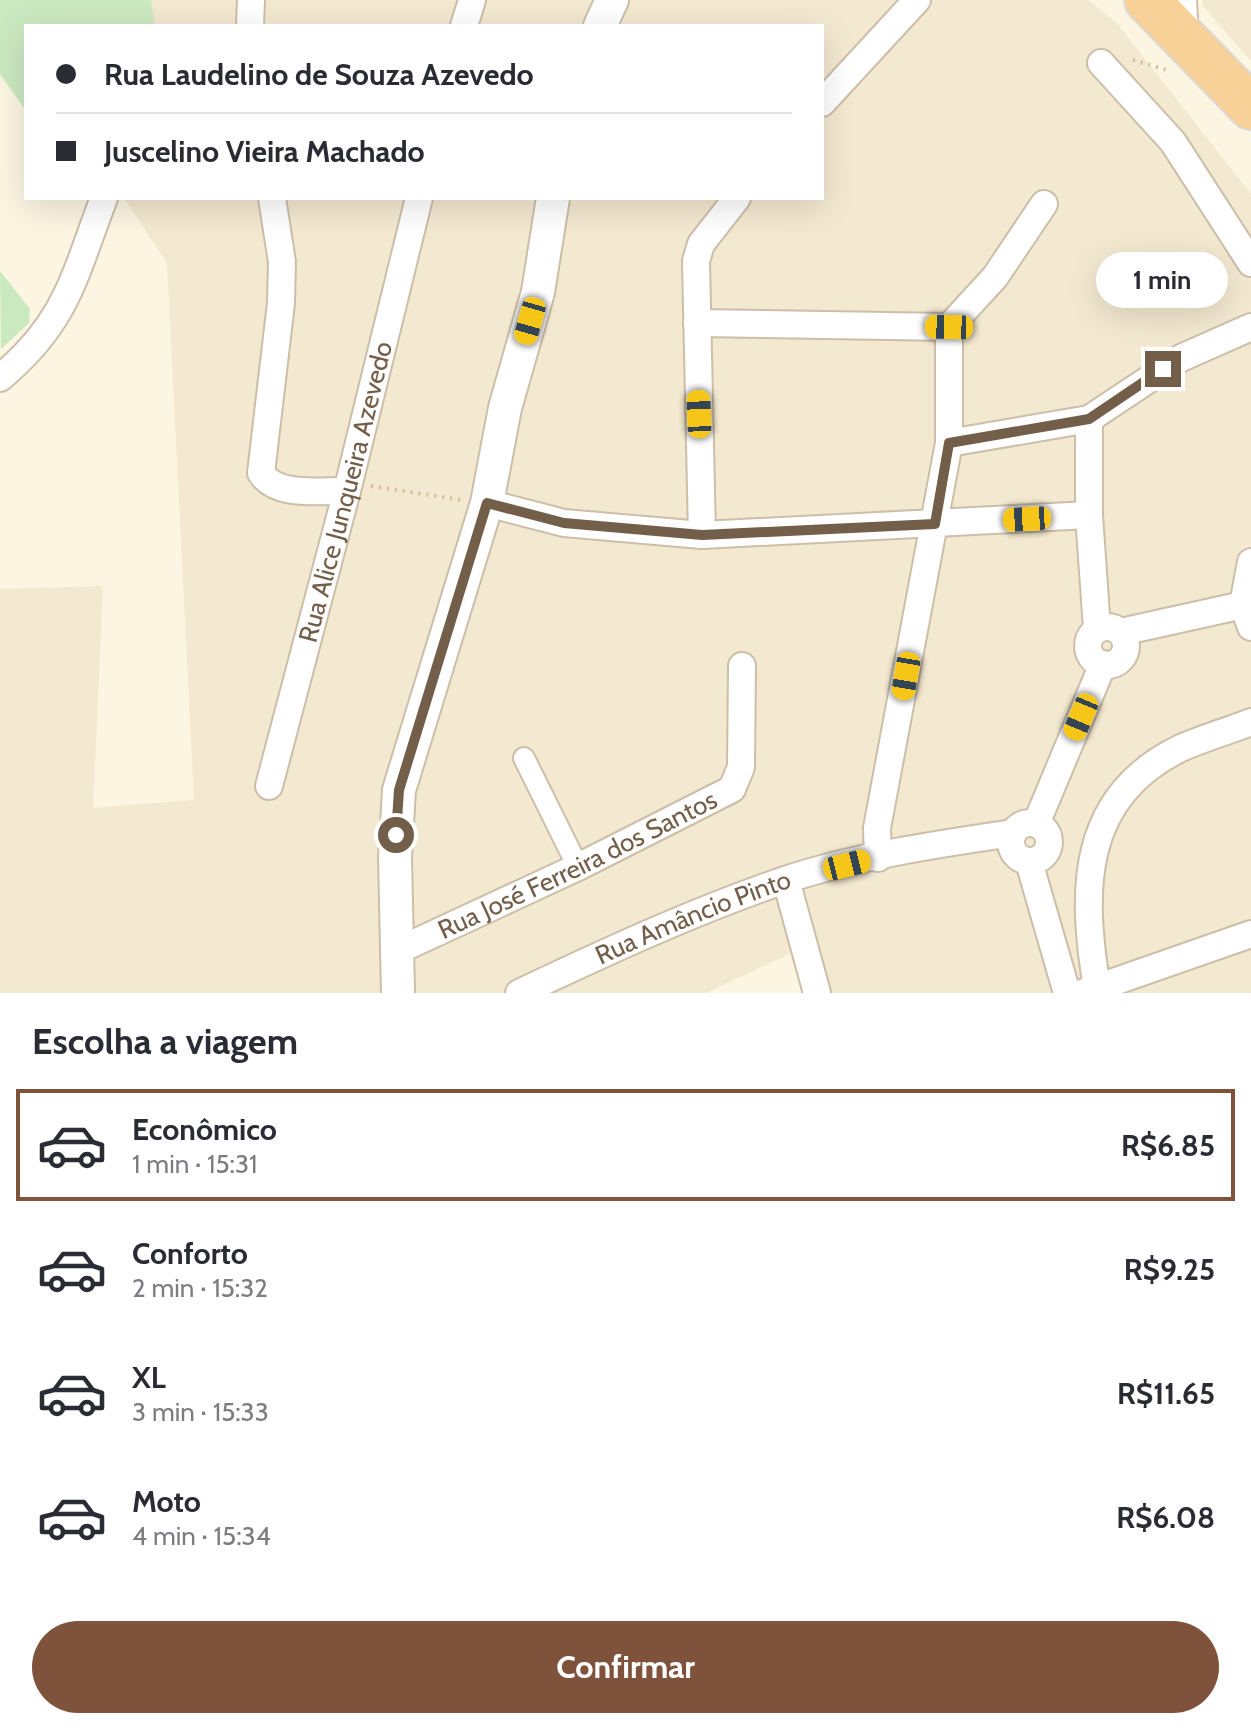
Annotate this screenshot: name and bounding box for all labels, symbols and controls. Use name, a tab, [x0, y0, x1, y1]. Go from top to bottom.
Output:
text: Rua Laudelino de Souza Azevedo	[104, 56, 534, 93]
text: Juscelino Vieira Machado	[104, 133, 425, 170]
callout: 1 min	[1097, 253, 1229, 309]
text: 1 min	[1133, 264, 1191, 296]
car	[512, 295, 548, 347]
car	[925, 315, 973, 339]
street label: Rua Alice Junqueira Azevedo	[292, 338, 399, 646]
route end	[1145, 351, 1181, 387]
car	[686, 390, 712, 438]
car	[1002, 506, 1052, 532]
car	[890, 650, 922, 702]
car	[1061, 690, 1101, 744]
street label: Rua José Ferreira dos Santos	[433, 783, 722, 946]
route start	[378, 817, 414, 853]
car	[821, 848, 873, 882]
street label: Rua Amâncio Pinto	[590, 863, 795, 971]
text: Escolha a viagem	[32, 1019, 298, 1063]
icon: car	[36, 1109, 108, 1181]
text: Econômico	[132, 1111, 277, 1148]
text: R$6.85	[1121, 1127, 1215, 1164]
text: 1 min · 15:31	[132, 1148, 258, 1180]
icon: car	[36, 1233, 108, 1305]
text: Conforto	[132, 1235, 248, 1272]
text: R$9.25	[1124, 1251, 1215, 1288]
text: 2 min · 15:32	[132, 1272, 268, 1304]
icon: car	[36, 1357, 108, 1429]
text: XL	[132, 1359, 166, 1396]
text: R$11.65	[1117, 1375, 1215, 1412]
text: 3 min · 15:33	[132, 1396, 269, 1428]
icon: car	[36, 1481, 108, 1553]
text: Moto	[132, 1483, 201, 1520]
text: R$6.08	[1116, 1499, 1215, 1536]
text: 4 min · 15:34	[132, 1520, 271, 1552]
button: Confirmar	[32, 1621, 1219, 1713]

